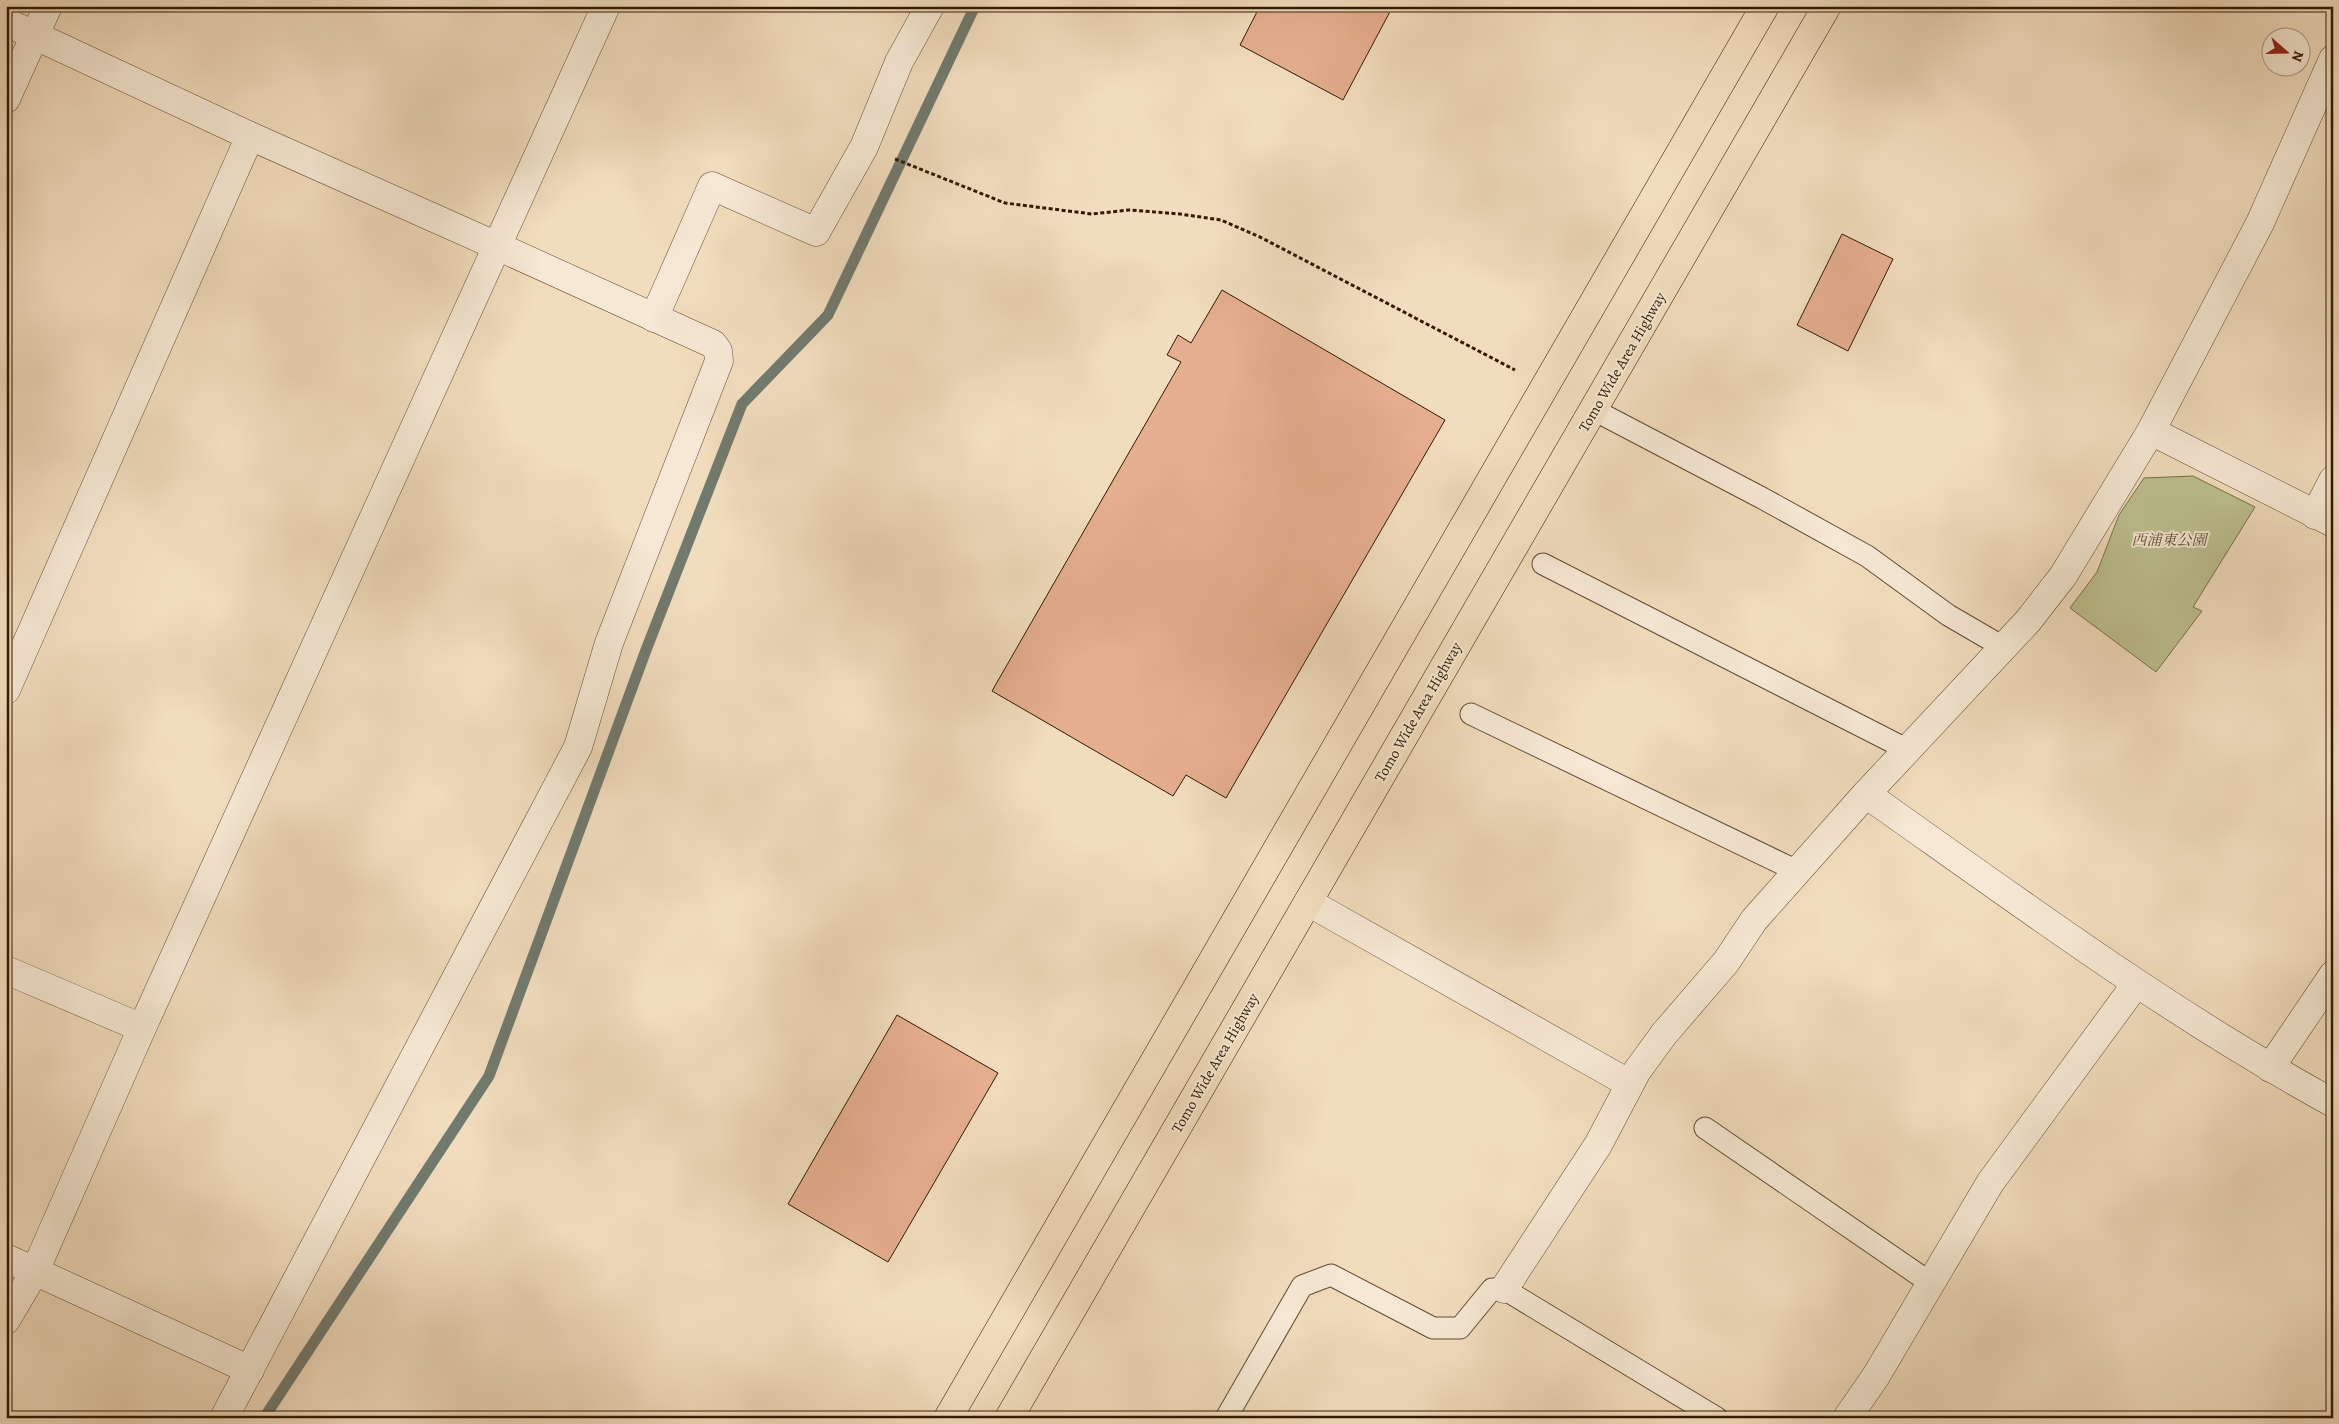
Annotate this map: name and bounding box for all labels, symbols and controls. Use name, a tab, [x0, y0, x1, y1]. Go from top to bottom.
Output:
north arrow	[2262, 28, 2312, 78]
text: N	[2287, 48, 2308, 64]
street label: Tomo Wide Area Highway	[1574, 288, 1670, 435]
park label: 西浦東公園	[2131, 530, 2209, 550]
street label: Tomo Wide Area Highway	[1370, 638, 1466, 785]
street label: Tomo Wide Area Highway	[1167, 989, 1263, 1136]

